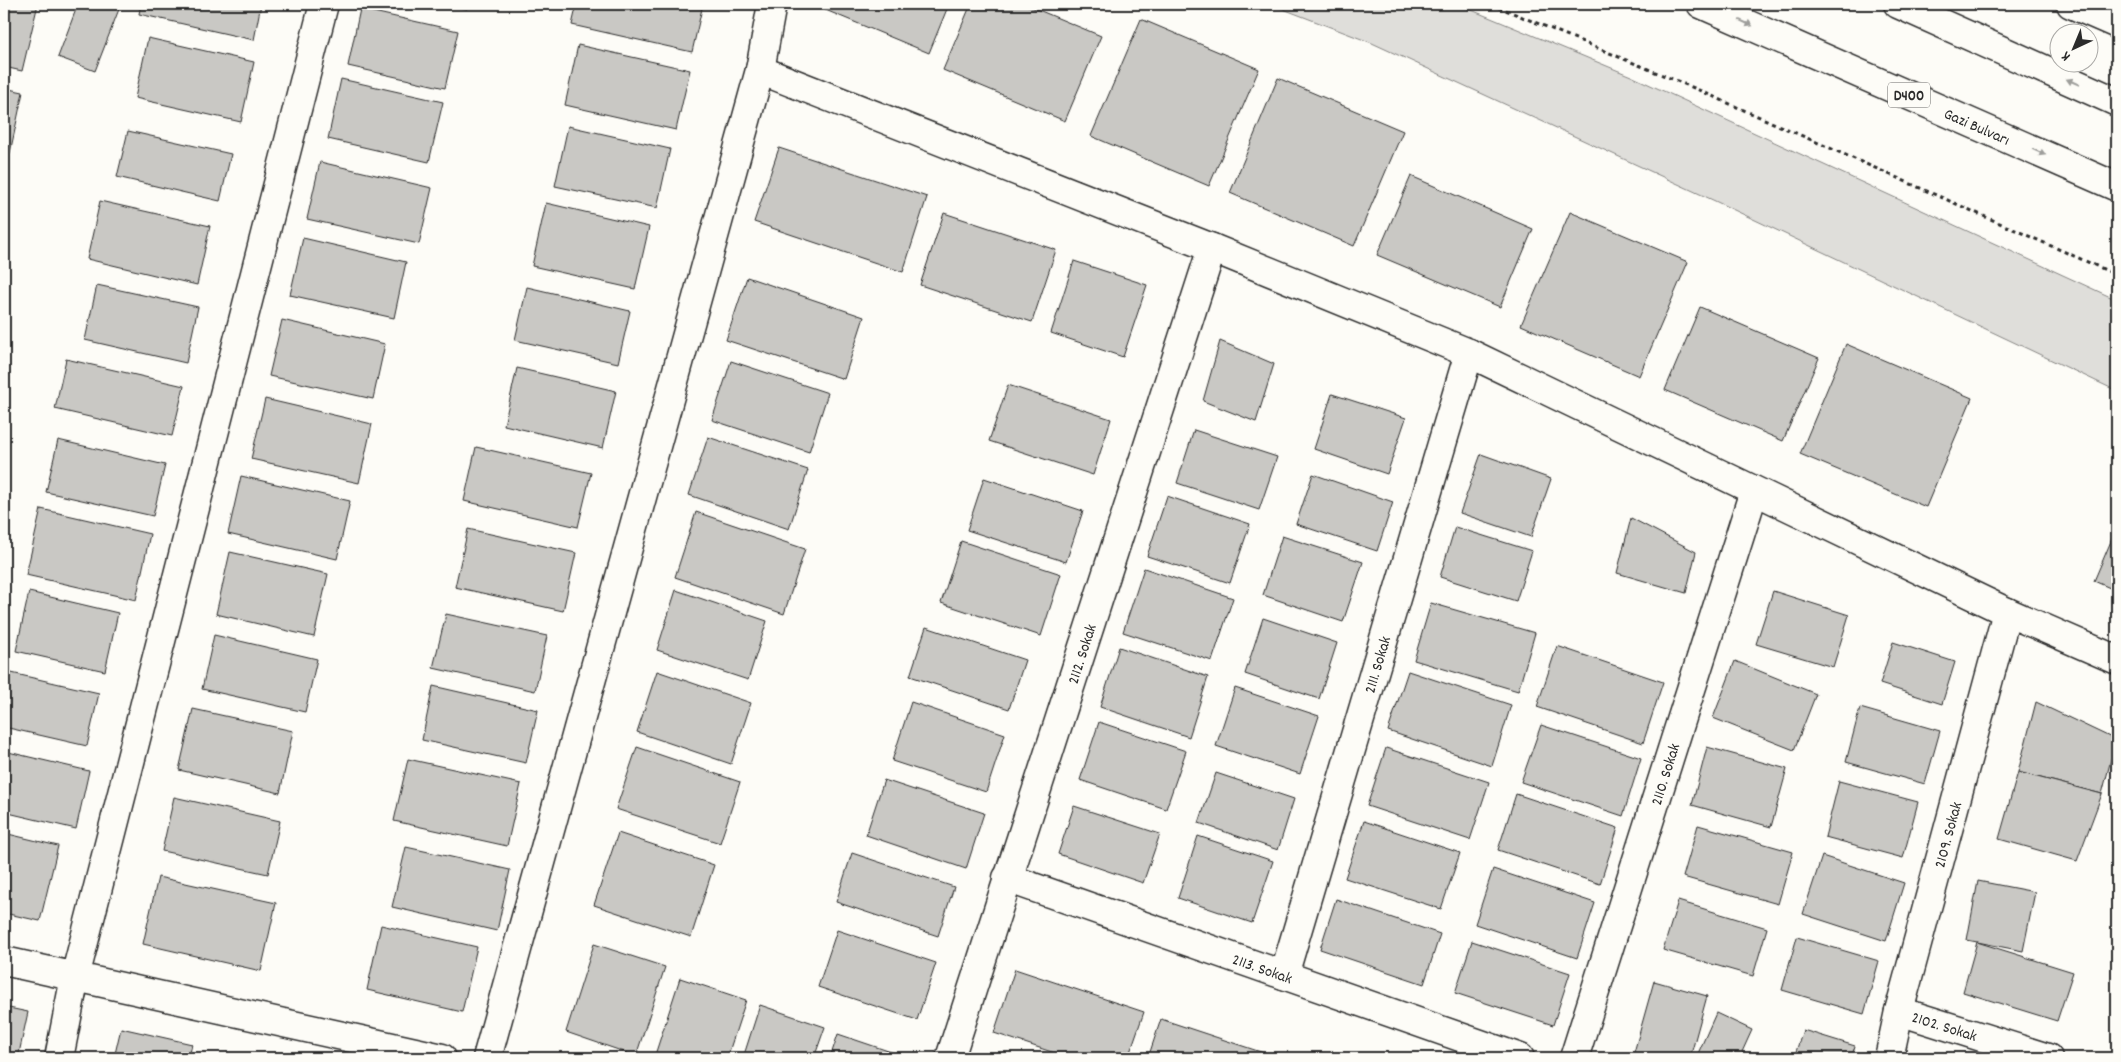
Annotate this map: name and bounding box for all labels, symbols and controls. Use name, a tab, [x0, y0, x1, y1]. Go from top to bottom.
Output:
one-way arrow	[1739, 20, 1753, 28]
north arrow	[2048, 22, 2098, 72]
text: K	[2057, 46, 2076, 65]
one-way arrow	[2066, 77, 2080, 85]
road number: D400	[1888, 82, 1930, 108]
street label: Gazi Bulvarı	[1940, 103, 2013, 152]
one-way arrow	[2032, 149, 2046, 157]
street label: 2112. Sokak	[1063, 621, 1104, 688]
street label: 2111. Sokak	[1359, 634, 1398, 697]
street label: 2110. Sokak	[1646, 741, 1687, 809]
street label: 2109. Sokak	[1929, 799, 1969, 871]
street label: 2113. Sokak	[1229, 949, 1295, 991]
street label: 2102. Sokak	[1908, 1007, 1980, 1049]

